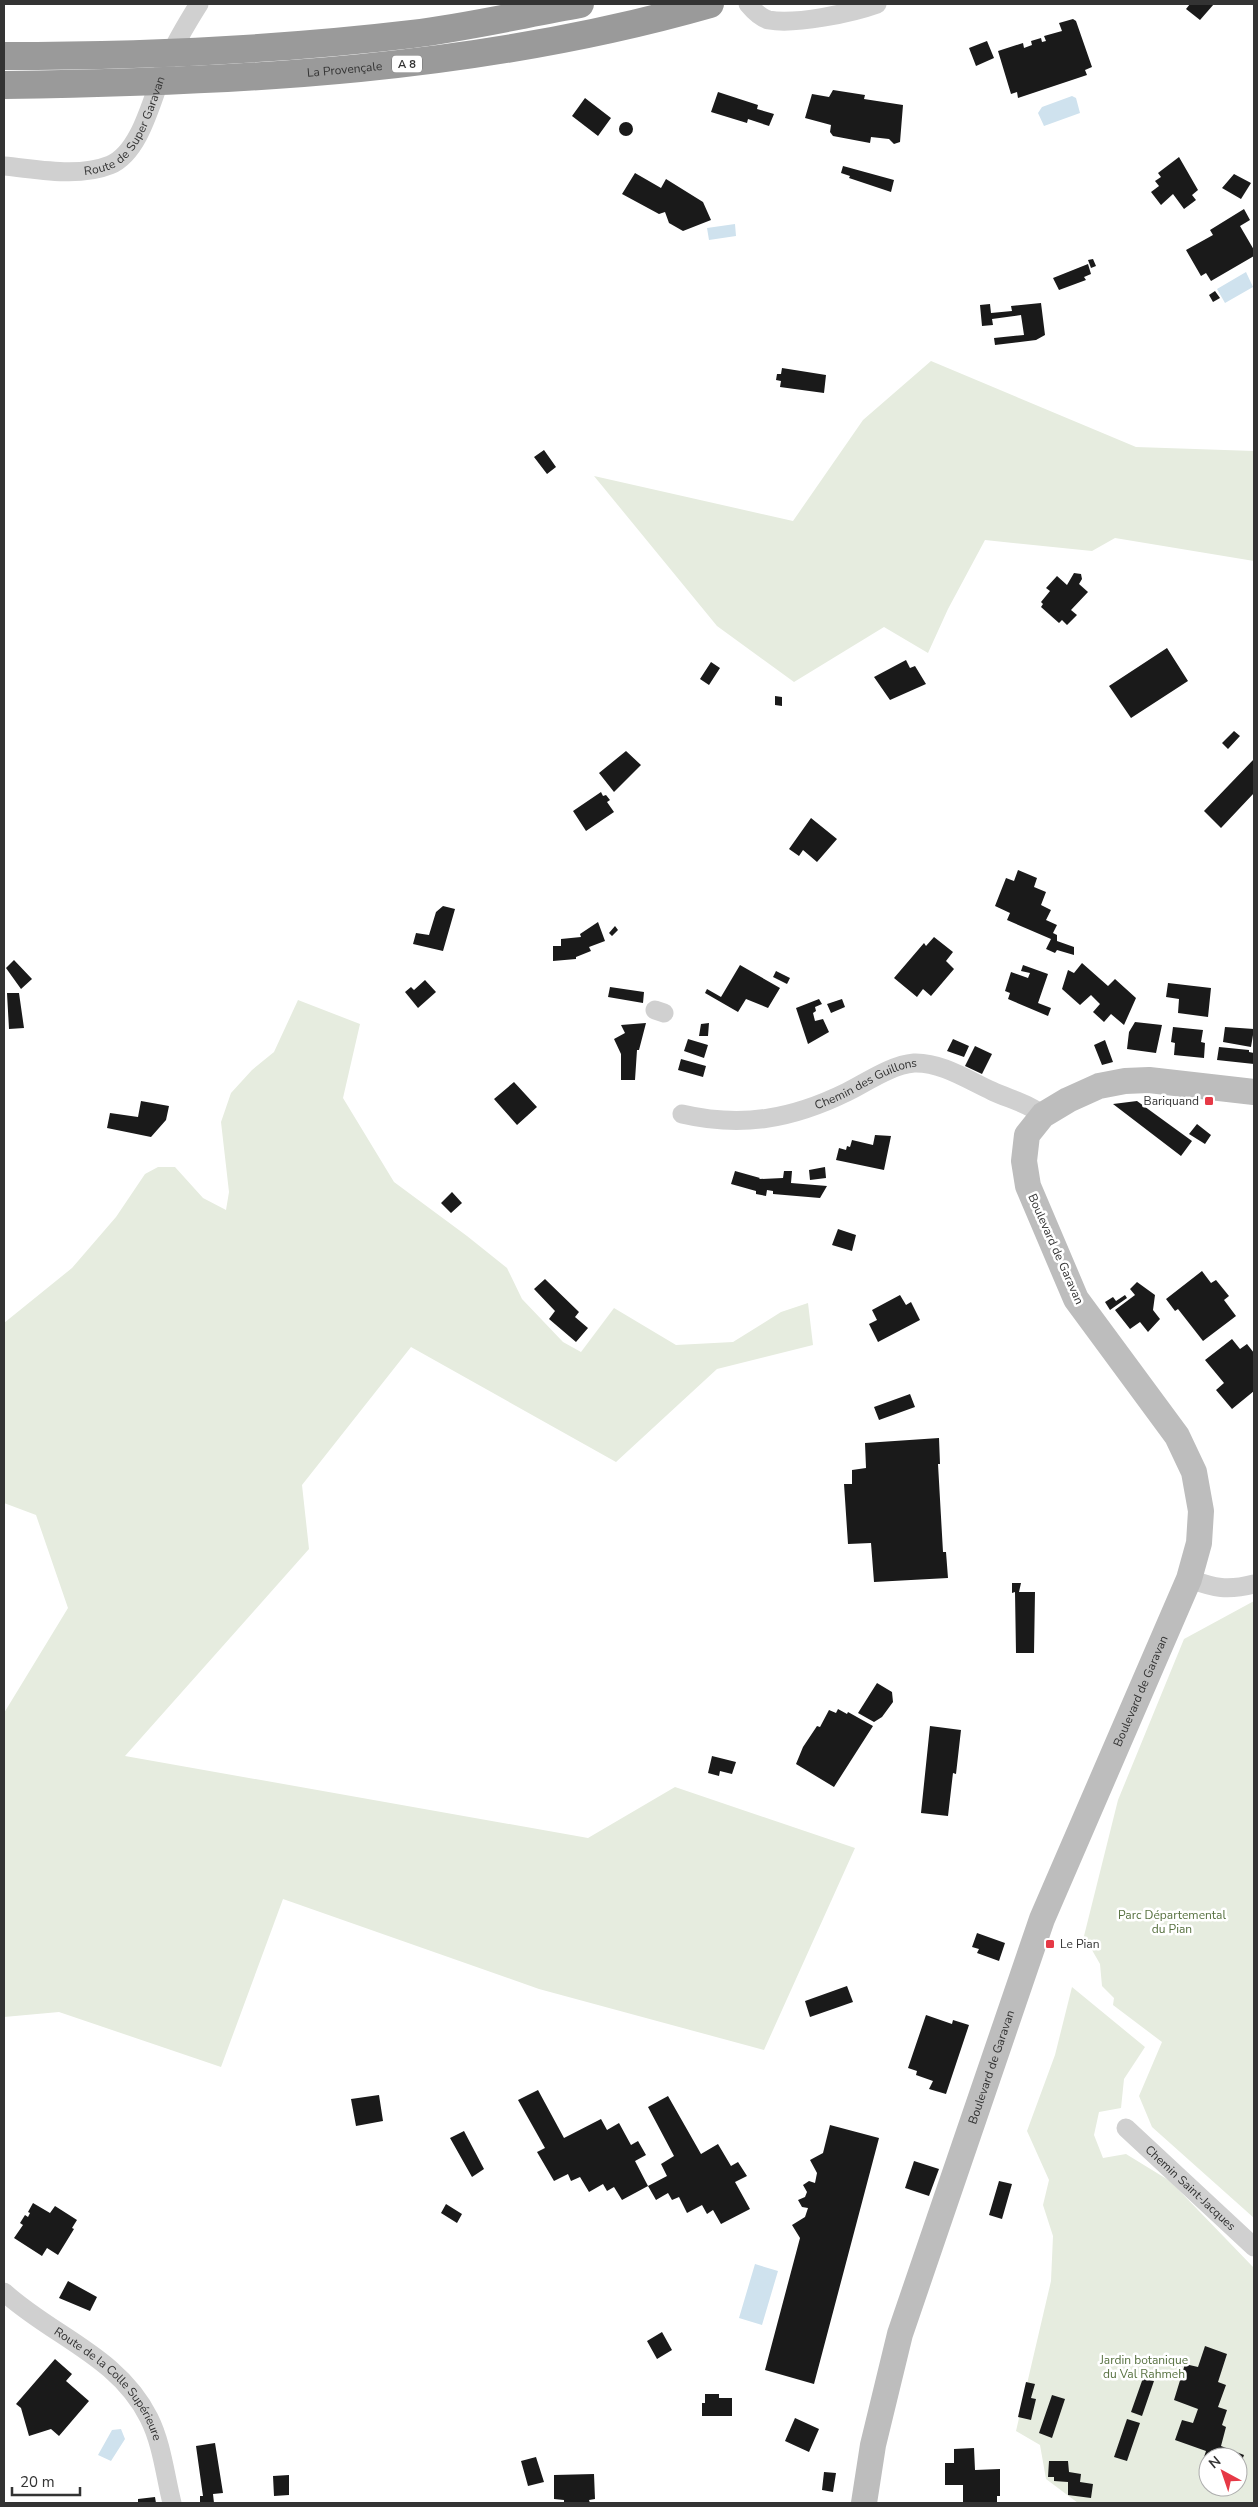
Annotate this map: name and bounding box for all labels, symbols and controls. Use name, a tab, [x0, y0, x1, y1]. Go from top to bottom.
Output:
road number: A 8	[392, 56, 422, 72]
street label: La Provençale	[306, 58, 383, 81]
street label: Route de Super Garavan	[83, 74, 169, 179]
street label: Chemin des Guillons	[812, 1055, 917, 1113]
place label: Bariquand	[1144, 1093, 1199, 1109]
marker: Bariquand	[1203, 1095, 1215, 1107]
street label: Boulevard de Garavan	[1024, 1191, 1088, 1307]
street label: Boulevard de Garavan	[1110, 1633, 1172, 1749]
park label: Parc Départemental du Pian	[1118, 1907, 1226, 1937]
place label: Le Pian	[1060, 1936, 1099, 1952]
marker: Le Pian	[1044, 1938, 1056, 1950]
street label: Boulevard de Garavan	[964, 2008, 1018, 2126]
street label: Chemin Saint-Jacques	[1142, 2142, 1239, 2234]
street label: Route de la Colle Supérieure	[51, 2323, 165, 2443]
park label: Jardin botanique du Val Rahmeh	[1099, 2352, 1188, 2382]
north arrow	[1198, 2447, 1248, 2497]
text: N	[1205, 2452, 1225, 2473]
scale bar	[12, 2464, 80, 2496]
text: 20 m	[20, 2472, 55, 2492]

